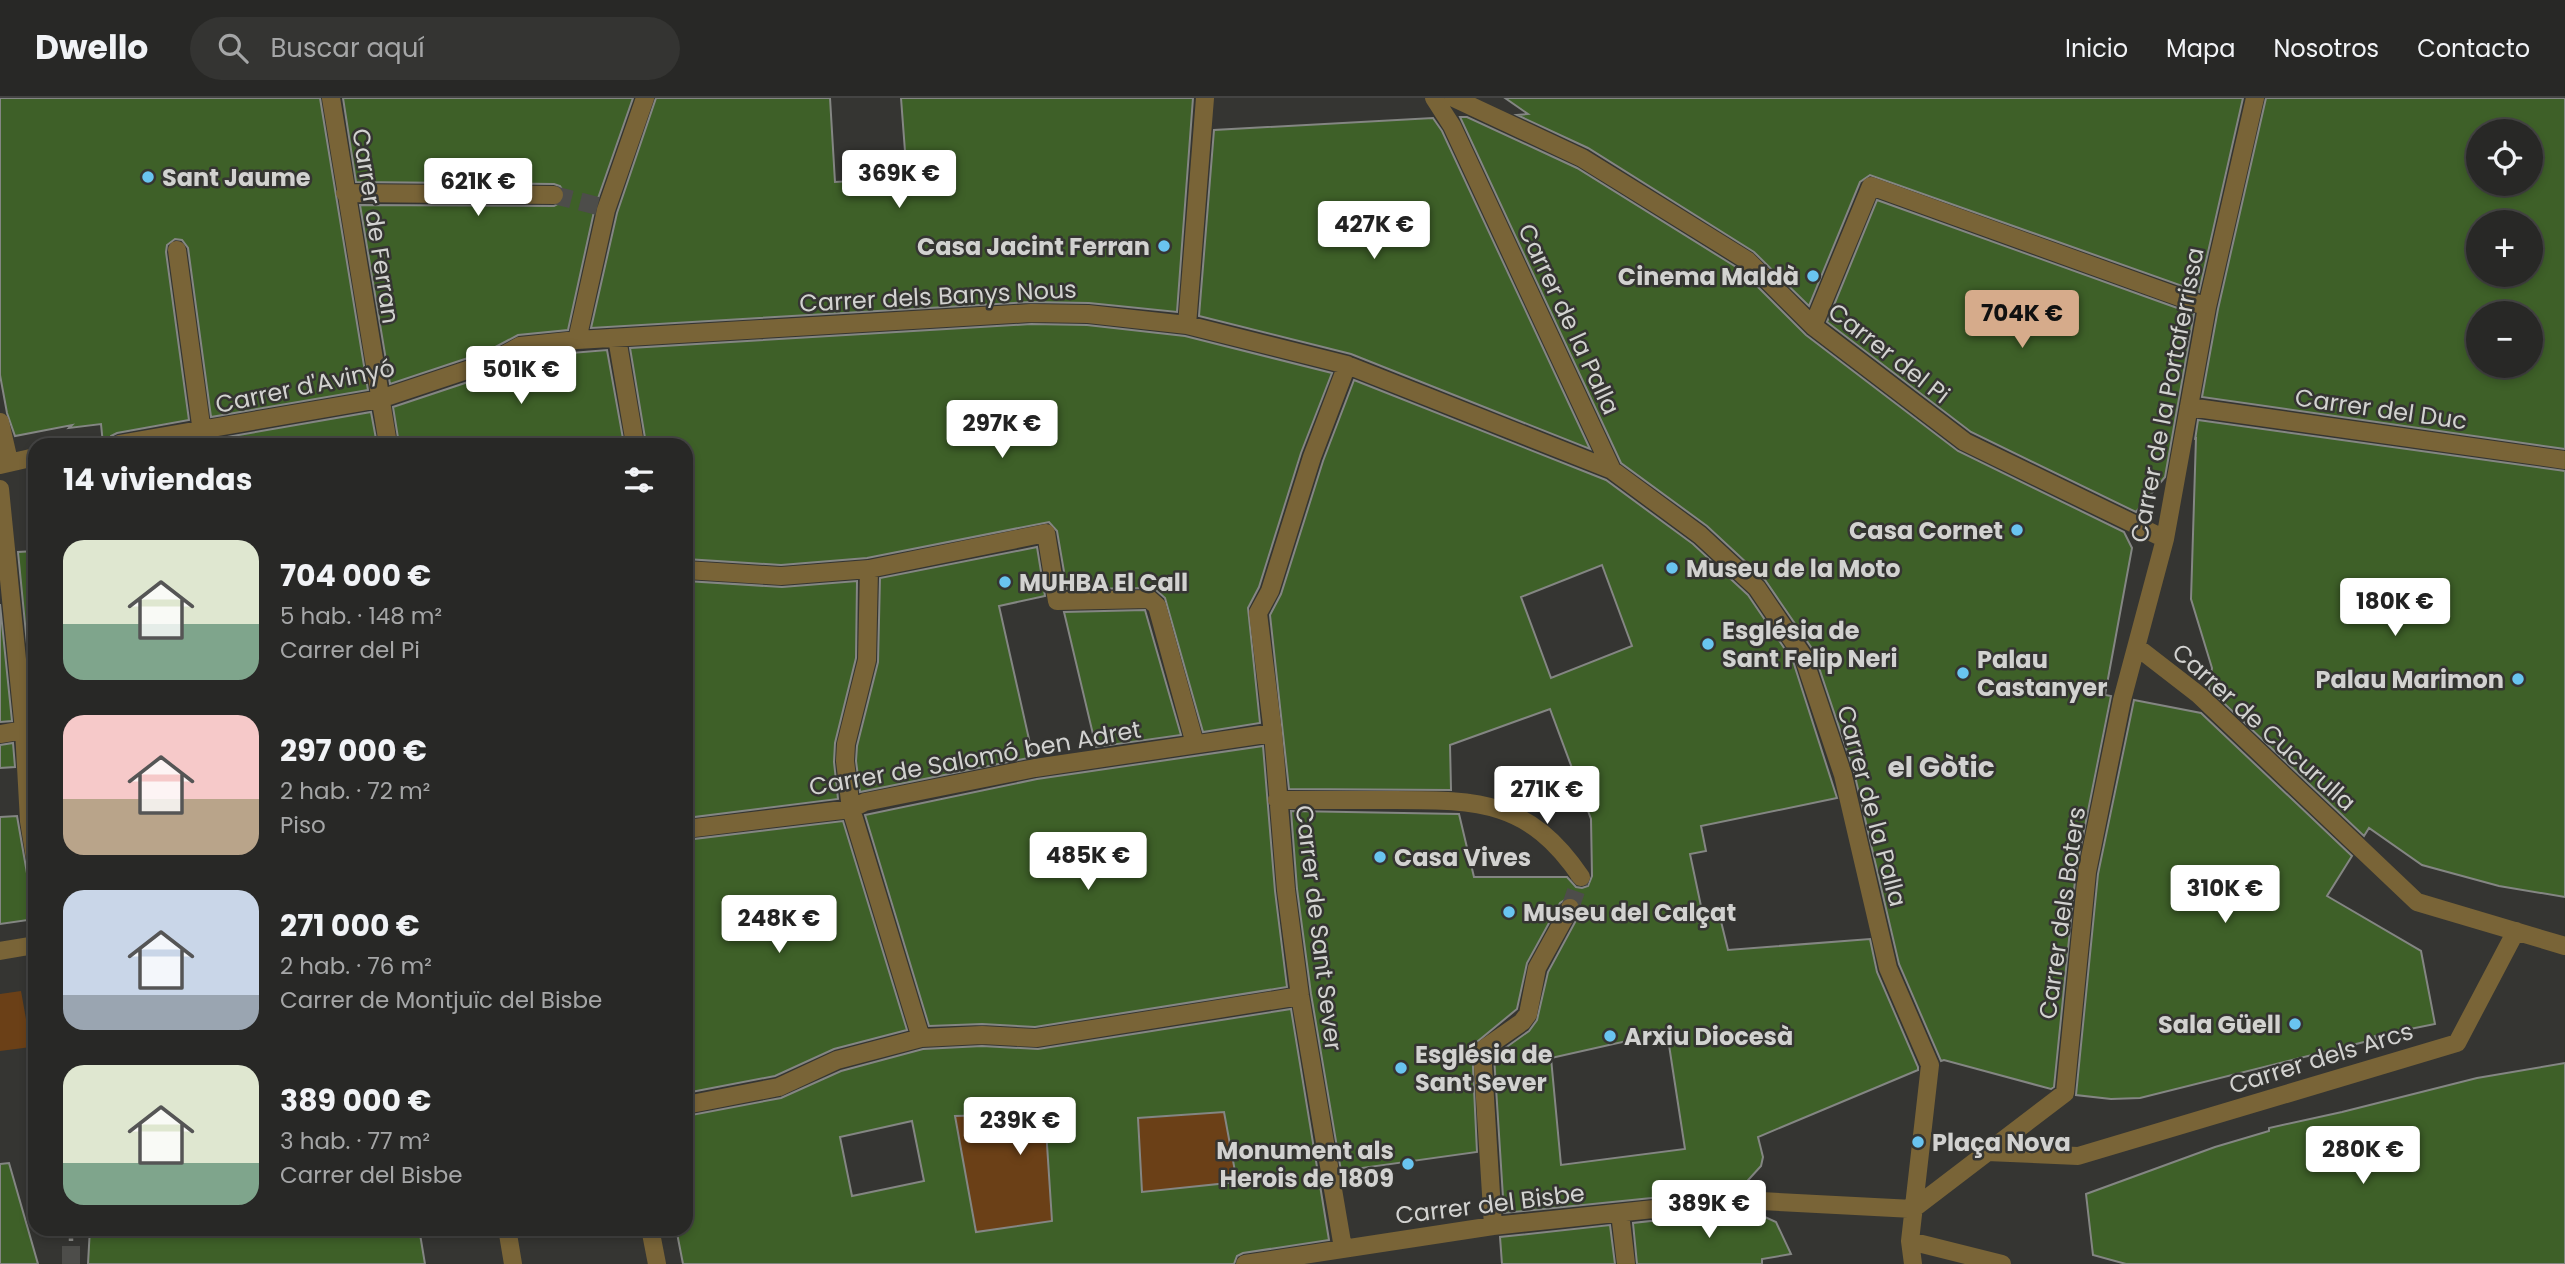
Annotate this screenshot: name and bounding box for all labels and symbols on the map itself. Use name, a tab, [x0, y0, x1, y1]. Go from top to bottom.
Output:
street label: Carrer de Ferran	[344, 126, 408, 326]
pin: 369K €	[842, 150, 956, 210]
pin: 621K €	[421, 158, 535, 218]
place label: Sant Jaume	[162, 161, 311, 194]
marker: Sant Jaume	[140, 169, 156, 185]
pin: 427K €	[1317, 202, 1431, 261]
street label: Carrer de la Palla	[1510, 218, 1628, 420]
place label: Casa Jacint Ferran	[917, 230, 1150, 263]
marker: Casa Jacint Ferran	[1156, 238, 1172, 254]
street label: Carrer de la Portaferrissa	[2122, 245, 2212, 545]
place label: Cinema Maldà	[1618, 260, 1799, 293]
marker: Cinema Maldà	[1805, 268, 1821, 284]
street label: Carrer dels Banys Nous	[798, 272, 1078, 320]
pin: 704K €	[1965, 290, 2079, 350]
street label: Carrer del Pi	[1821, 295, 1957, 411]
pin: 501K €	[464, 346, 578, 406]
street label: Carrer d'Avinyó	[212, 351, 398, 421]
street label: Carrer del Duc	[2293, 381, 2469, 437]
pin: 297K €	[945, 400, 1059, 460]
place label: Casa Cornet	[1849, 514, 2003, 547]
marker: Casa Cornet	[2009, 522, 2025, 538]
place label: Museu de la Moto	[1686, 552, 1901, 585]
marker: Museu de la Moto	[1664, 560, 1680, 576]
place label: MUHBA El Call	[1019, 566, 1188, 599]
marker: MUHBA El Call	[997, 574, 1013, 590]
pin: 180K €	[2338, 578, 2452, 638]
place label: Església de Sant Felip Neri	[1722, 614, 1898, 675]
marker: Església de Sant Felip Neri	[1700, 636, 1716, 652]
street label: Carrer de Cucurulla	[2165, 636, 2363, 818]
place label: Palau Castanyer	[1977, 643, 2107, 704]
place label: Palau Marimon	[2316, 663, 2504, 696]
marker: Palau Castanyer	[1955, 665, 1971, 681]
marker: Palau Marimon	[2510, 671, 2526, 687]
street label: Carrer de la Palla	[1829, 702, 1915, 910]
street label: Carrer de Salomó ben Adret	[807, 713, 1143, 803]
district label: el Gòtic	[1887, 748, 1995, 787]
pin: 271K €	[1490, 766, 1604, 826]
street label: Carrer de Sant Sever	[1288, 803, 1350, 1053]
street label: Carrer dels Boters	[2031, 805, 2093, 1021]
pin: 485K €	[1031, 832, 1145, 892]
place label: Casa Vives	[1394, 841, 1531, 874]
marker: Casa Vives	[1372, 849, 1388, 865]
pin: 310K €	[2168, 866, 2282, 925]
pin: 248K €	[722, 896, 836, 955]
place label: Museu del Calçat	[1523, 896, 1736, 929]
marker: Museu del Calçat	[1501, 904, 1517, 920]
place label: Sala Güell	[2158, 1008, 2281, 1041]
street label: Carrer dels Arcs	[2225, 1014, 2417, 1102]
marker: Sala Güell	[2287, 1016, 2303, 1032]
place label: Arxiu Diocesà	[1624, 1020, 1793, 1053]
marker: Arxiu Diocesà	[1602, 1028, 1618, 1044]
place label: Església de Sant Sever	[1415, 1038, 1553, 1099]
marker: Església de Sant Sever	[1393, 1060, 1409, 1076]
pin: 239K €	[963, 1098, 1077, 1157]
place label: Plaça Nova	[1932, 1126, 2071, 1159]
pin: 280K €	[2306, 1126, 2420, 1186]
place label: Monument als Herois de 1809	[1216, 1134, 1394, 1195]
marker: Plaça Nova	[1910, 1134, 1926, 1150]
marker: Monument als Herois de 1809	[1400, 1156, 1416, 1172]
street label: Carrer del Bisbe	[1393, 1176, 1587, 1232]
pin: 389K €	[1652, 1180, 1766, 1240]

